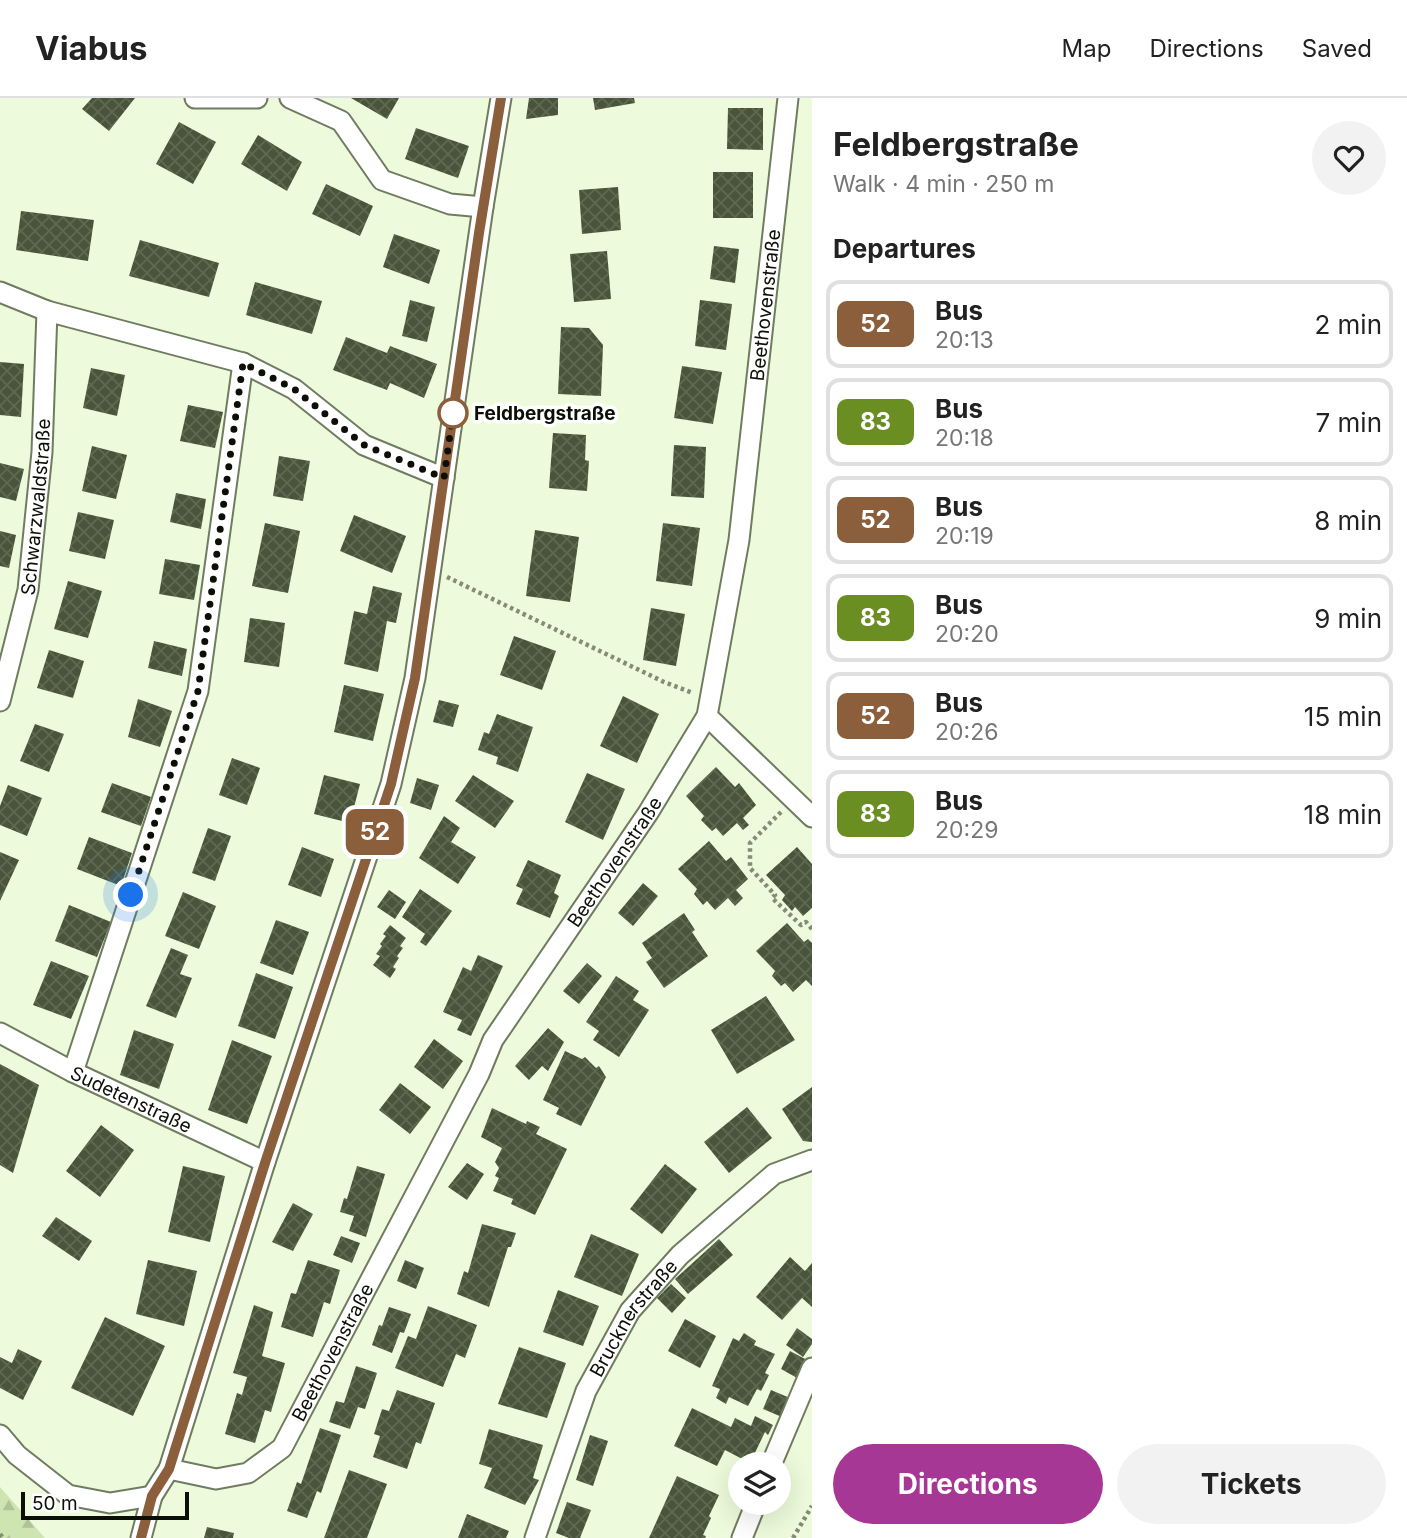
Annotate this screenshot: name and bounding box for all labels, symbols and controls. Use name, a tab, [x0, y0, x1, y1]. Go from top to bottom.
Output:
text: Viabus	[35, 28, 148, 68]
text: Map	[1062, 34, 1111, 63]
text: Directions	[1149, 34, 1264, 63]
text: Saved	[1302, 34, 1372, 63]
button: heart	[1312, 121, 1386, 195]
text: Feldbergstraße	[833, 124, 1079, 164]
text: Walk · 4 min · 250 m	[833, 170, 1055, 198]
street label: Beethovenstraße	[746, 228, 785, 382]
text: Departures	[833, 233, 976, 264]
text: Bus	[935, 295, 983, 326]
text: 52	[860, 309, 891, 338]
text: 2 min	[1314, 309, 1382, 340]
text: 20:13	[935, 326, 994, 354]
text: Bus	[935, 393, 983, 424]
marker: Feldbergstraße	[438, 398, 468, 428]
place label: Feldbergstraße	[474, 402, 616, 425]
text: 83	[860, 407, 891, 436]
text: 7 min	[1316, 407, 1382, 438]
street label: Schwarzwaldstraße	[17, 418, 55, 596]
text: 20:18	[935, 424, 994, 452]
text: Bus	[935, 491, 983, 522]
text: 52	[860, 505, 891, 534]
text: 8 min	[1314, 505, 1382, 536]
text: 20:19	[935, 522, 994, 550]
text: Bus	[935, 589, 983, 620]
text: 83	[860, 603, 891, 632]
text: 9 min	[1314, 603, 1382, 634]
text: 20:20	[935, 620, 999, 648]
text: Bus	[935, 687, 983, 718]
text: 52	[860, 701, 891, 730]
text: 15 min	[1304, 701, 1382, 732]
text: 20:26	[935, 718, 998, 746]
text: Bus	[935, 785, 983, 816]
street label: Beethovenstraße	[563, 793, 667, 932]
text: 83	[860, 799, 891, 828]
text: 18 min	[1304, 799, 1382, 830]
line badge: 52	[344, 809, 406, 855]
text: 20:29	[935, 816, 998, 844]
text: 52	[360, 817, 390, 846]
your location	[113, 877, 148, 912]
street label: Sudetenstraße	[67, 1061, 195, 1138]
street label: Brucknerstraße	[585, 1255, 682, 1381]
street label: Beethovenstraße	[287, 1280, 379, 1425]
button: Directions	[833, 1444, 1103, 1524]
button: Tickets	[1117, 1444, 1386, 1524]
map controls	[728, 1452, 791, 1515]
button: layers	[728, 1452, 791, 1515]
scale bar	[21, 1489, 189, 1521]
text: 50 m	[32, 1492, 78, 1515]

